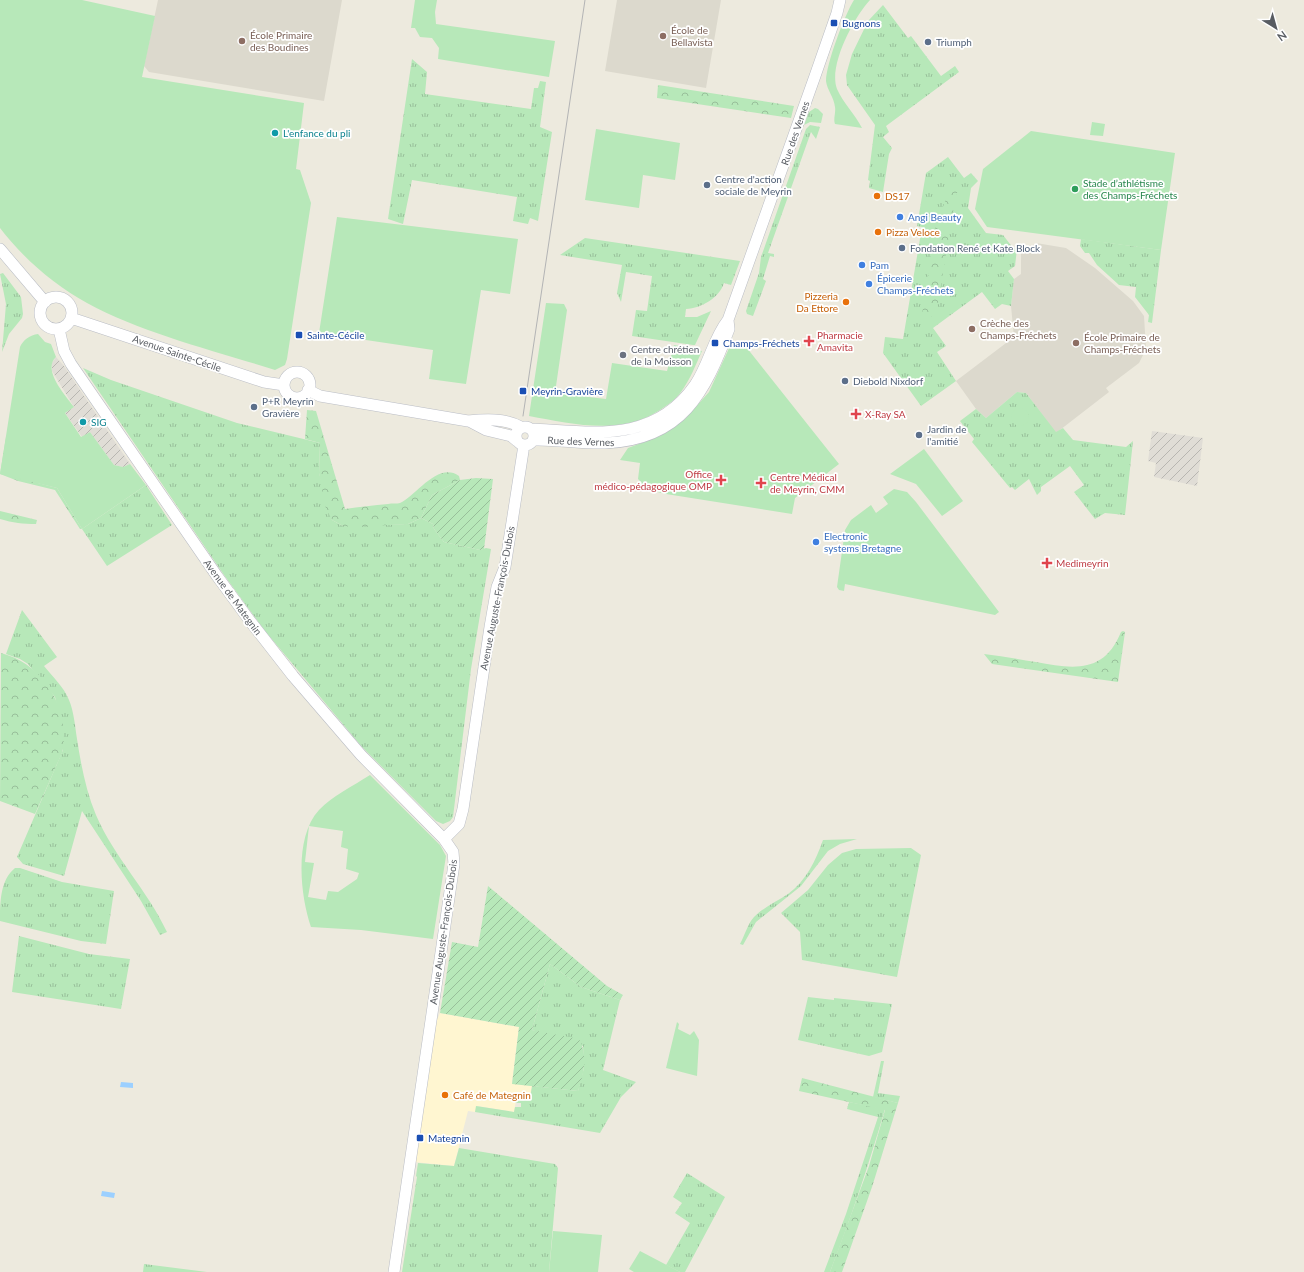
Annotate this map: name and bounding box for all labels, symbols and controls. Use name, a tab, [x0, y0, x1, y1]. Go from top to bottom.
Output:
north arrow	[1256, 8, 1296, 48]
place label: Bugnons	[842, 17, 880, 29]
marker: Bugnons	[829, 18, 839, 28]
place label: École de Bellavista	[671, 24, 713, 48]
place label: École Primaire des Boudines	[250, 29, 312, 53]
text: N	[1275, 29, 1290, 44]
marker: École de Bellavista	[658, 31, 668, 41]
marker: École Primaire des Boudines	[237, 36, 247, 46]
place label: Triumph	[936, 36, 972, 48]
marker: Triumph	[923, 37, 933, 47]
street label: Rue des Vernes	[778, 99, 812, 167]
place label: L'enfance du pli	[283, 127, 350, 139]
marker: L'enfance du pli	[270, 128, 280, 138]
place label: Centre d'action sociale de Meyrin	[715, 173, 792, 197]
place label: Stade d’athlétisme des Champs-Fréchets	[1083, 177, 1177, 201]
marker: Centre d'action sociale de Meyrin	[702, 180, 712, 190]
marker: Stade d’athlétisme des Champs-Fréchets	[1070, 184, 1080, 194]
place label: DS17	[885, 190, 910, 202]
marker: DS17	[872, 191, 882, 201]
place label: Angi Beauty	[908, 211, 962, 223]
marker: Angi Beauty	[895, 212, 905, 222]
place label: Pizza Veloce	[886, 226, 940, 238]
marker: Pizza Veloce	[873, 227, 883, 237]
place label: Fondation René et Kate Block	[910, 242, 1041, 254]
marker: Fondation René et Kate Block	[897, 243, 907, 253]
place label: Pam	[870, 259, 889, 271]
marker: Pam	[857, 260, 867, 270]
place label: Épicerie Champs-Fréchets	[877, 272, 954, 296]
marker: Épicerie Champs-Fréchets	[864, 279, 874, 289]
place label: Pizzeria Da Ettore	[796, 290, 838, 314]
marker: Pizzeria Da Ettore	[841, 297, 851, 307]
place label: Crèche des Champs-Fréchets	[980, 317, 1057, 341]
marker: Crèche des Champs-Fréchets	[967, 324, 977, 334]
place label: Sainte-Cécile	[307, 329, 364, 341]
place label: Pharmacie Amavita	[817, 329, 863, 353]
marker: Sainte-Cécile	[294, 330, 304, 340]
place label: École Primaire de Champs-Fréchets	[1084, 331, 1161, 355]
street label: Avenue Sainte-Cécile	[131, 332, 223, 374]
marker: Pharmacie Amavita	[804, 336, 814, 346]
place label: Champs-Fréchets	[723, 337, 800, 349]
marker: Champs-Fréchets	[710, 338, 720, 348]
marker: École Primaire de Champs-Fréchets	[1071, 338, 1081, 348]
place label: Centre chrétien de la Moisson	[631, 343, 699, 367]
marker: Centre chrétien de la Moisson	[618, 350, 628, 360]
place label: Diebold Nixdorf	[853, 375, 924, 387]
marker: Diebold Nixdorf	[840, 376, 850, 386]
place label: Meyrin-Gravière	[531, 385, 603, 397]
marker: Meyrin-Gravière	[518, 386, 528, 396]
place label: P+R Meyrin Gravière	[262, 395, 314, 419]
marker: P+R Meyrin Gravière	[249, 402, 259, 412]
marker: X-Ray SA	[850, 408, 862, 420]
place label: X-Ray SA	[865, 408, 906, 420]
place label: SIG	[91, 416, 107, 428]
marker: SIG	[78, 417, 88, 427]
place label: Jardin de l'amitié	[927, 423, 966, 447]
marker: Jardin de l'amitié	[914, 430, 924, 440]
street label: Rue des Vernes	[547, 434, 615, 448]
place label: Office médico-pédagogique OMP	[594, 468, 712, 492]
place label: Centre Médical de Meyrin, CMM	[770, 471, 845, 495]
marker: Office médico-pédagogique OMP	[715, 474, 727, 486]
marker: Centre Médical de Meyrin, CMM	[755, 477, 767, 489]
street label: Avenue Auguste-François-Dubois	[477, 525, 517, 671]
place label: Electronic systems Bretagne	[824, 530, 901, 554]
marker: Electronic systems Bretagne	[811, 537, 821, 547]
street label: Avenue de Mategnin	[201, 557, 265, 637]
marker: Medimeyrin	[1041, 557, 1053, 569]
place label: Medimeyrin	[1056, 557, 1109, 569]
street label: Avenue Auguste-François-Dubois	[427, 859, 459, 1005]
place label: Café de Mategnin	[453, 1089, 531, 1101]
marker: Café de Mategnin	[440, 1090, 450, 1100]
place label: Mategnin	[428, 1132, 470, 1144]
marker: Mategnin	[415, 1133, 425, 1143]

